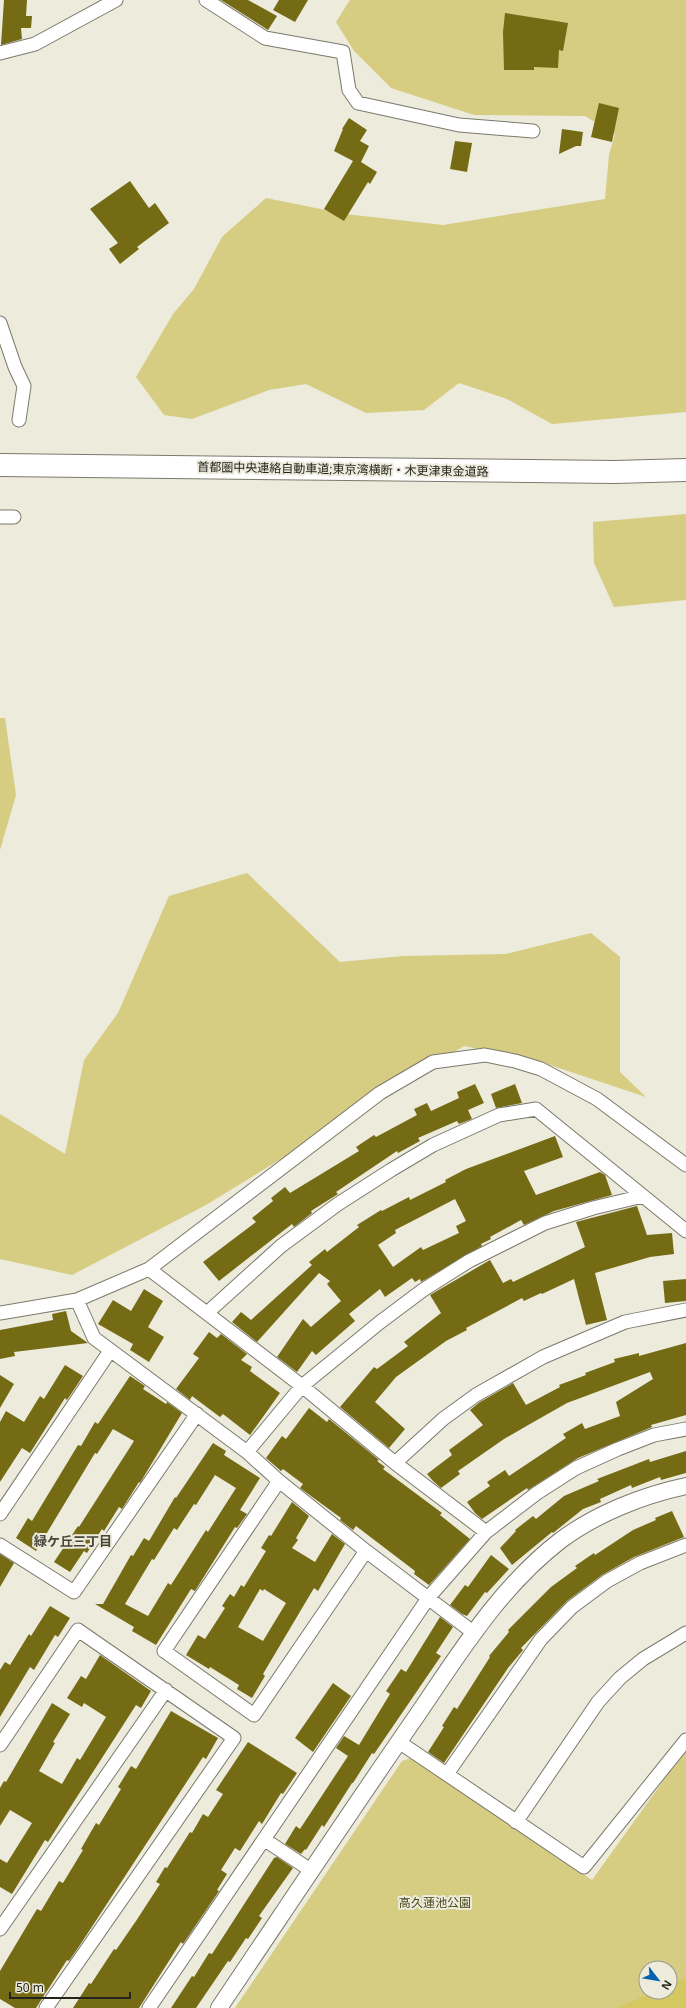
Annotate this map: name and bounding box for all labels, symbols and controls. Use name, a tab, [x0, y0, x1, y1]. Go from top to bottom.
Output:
street label: 首都圏中央連絡自動車道;東京湾横断・木更津東金道路	[197, 458, 489, 480]
district label: 緑ケ丘三丁目	[33, 1532, 112, 1550]
park label: 高久蓮池公園	[399, 1894, 471, 1911]
north arrow	[638, 1960, 678, 2000]
scale bar	[10, 1974, 130, 2000]
text: N	[658, 1978, 676, 1993]
text: 50 m	[16, 1979, 44, 1996]

